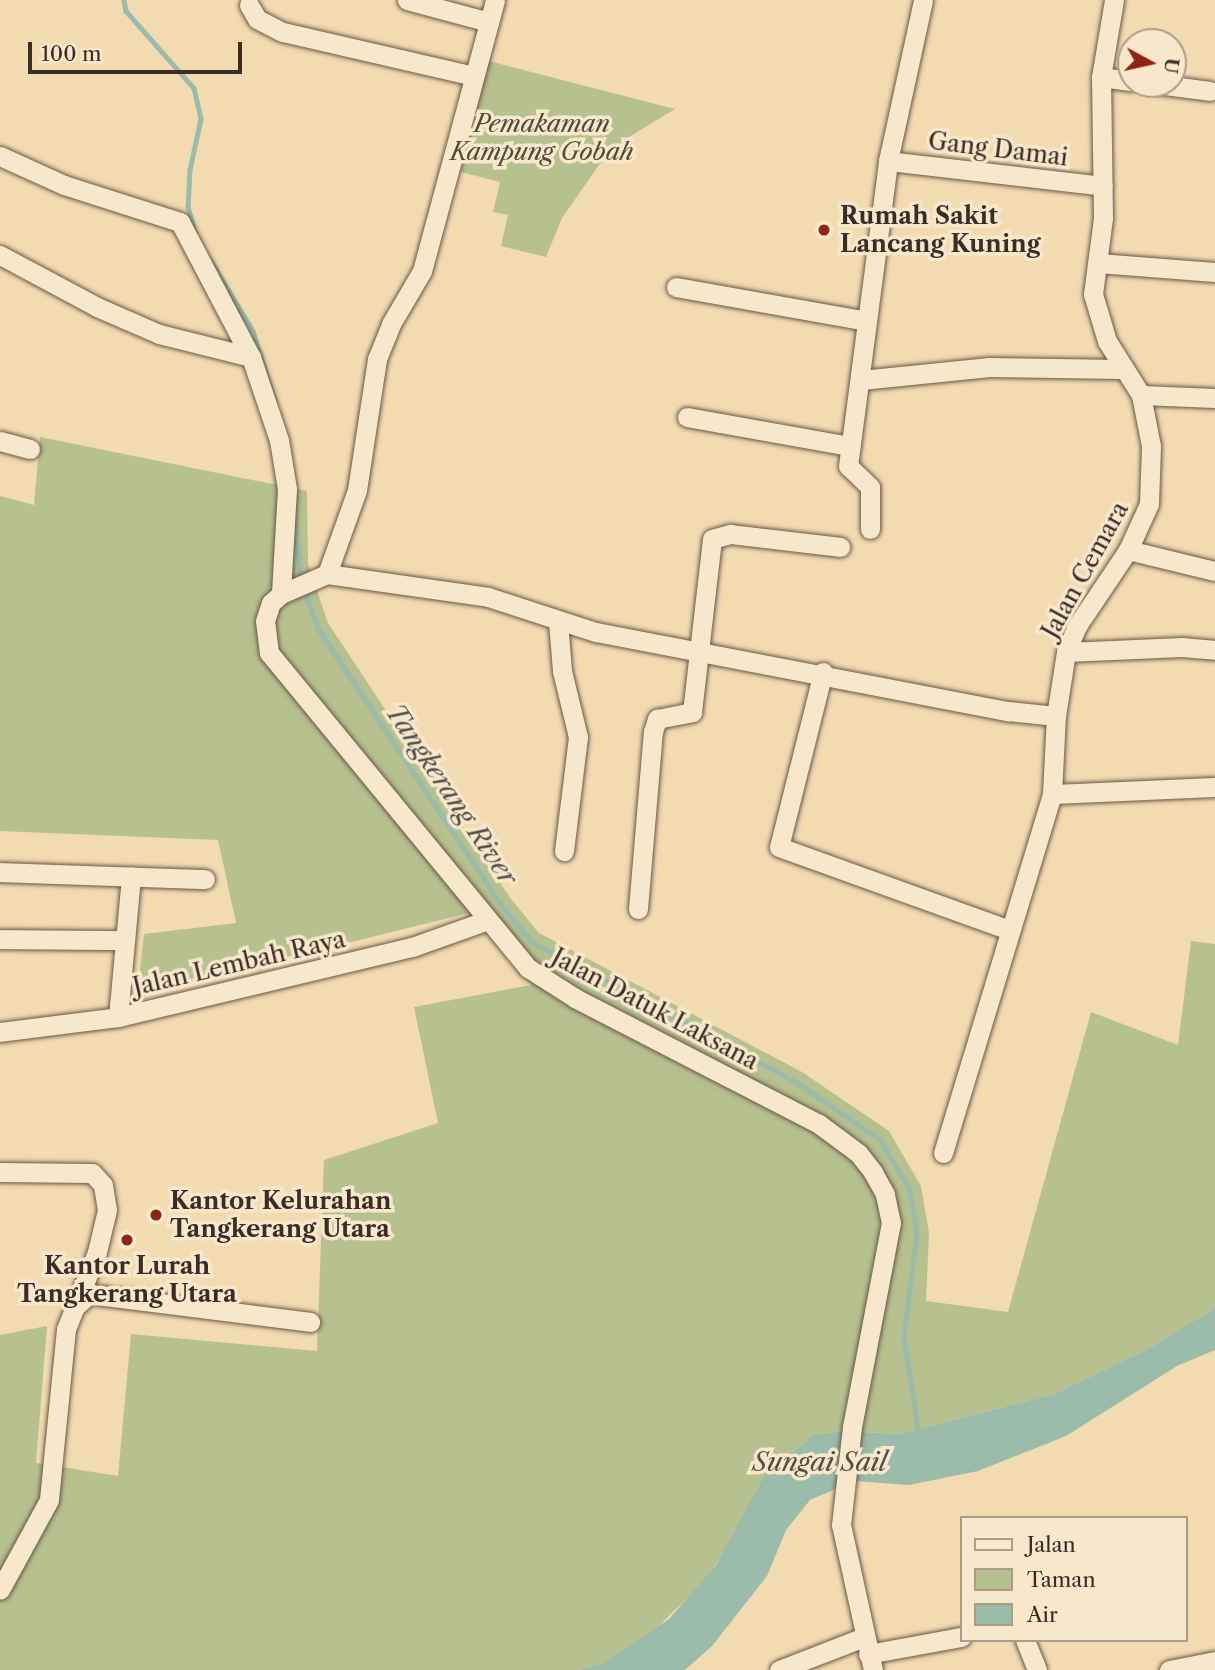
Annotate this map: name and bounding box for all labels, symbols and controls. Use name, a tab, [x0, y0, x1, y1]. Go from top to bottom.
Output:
scale bar	[32, 28, 245, 72]
north arrow	[1117, 28, 1187, 98]
text: 100 m	[41, 41, 102, 66]
text: U	[1159, 56, 1184, 75]
park label: Pemakaman Kampung Gobah	[450, 110, 634, 166]
street label: Gang Damai	[927, 126, 1069, 172]
place label: Rumah Sakit Lancang Kuning	[840, 202, 1041, 258]
marker: Rumah Sakit Lancang Kuning	[814, 220, 834, 240]
street label: Jalan Cemara	[1036, 497, 1134, 643]
water label: Tangkerang River	[379, 698, 523, 892]
street label: Jalan Lembah Raya	[130, 925, 348, 1001]
street label: Jalan Datuk Laksana	[546, 942, 764, 1076]
place label: Kantor Kelurahan Tangkerang Utara	[170, 1187, 392, 1243]
marker: Kantor Kelurahan Tangkerang Utara	[148, 1207, 164, 1223]
marker: Kantor Lurah Tangkerang Utara	[119, 1232, 135, 1248]
place label: Kantor Lurah Tangkerang Utara	[17, 1252, 237, 1308]
water label: Sungai Sail	[753, 1447, 887, 1479]
legend	[960, 1516, 1187, 1642]
text: Jalan	[1027, 1532, 1076, 1557]
text: Taman	[1027, 1567, 1096, 1592]
text: Air	[1027, 1602, 1058, 1627]

